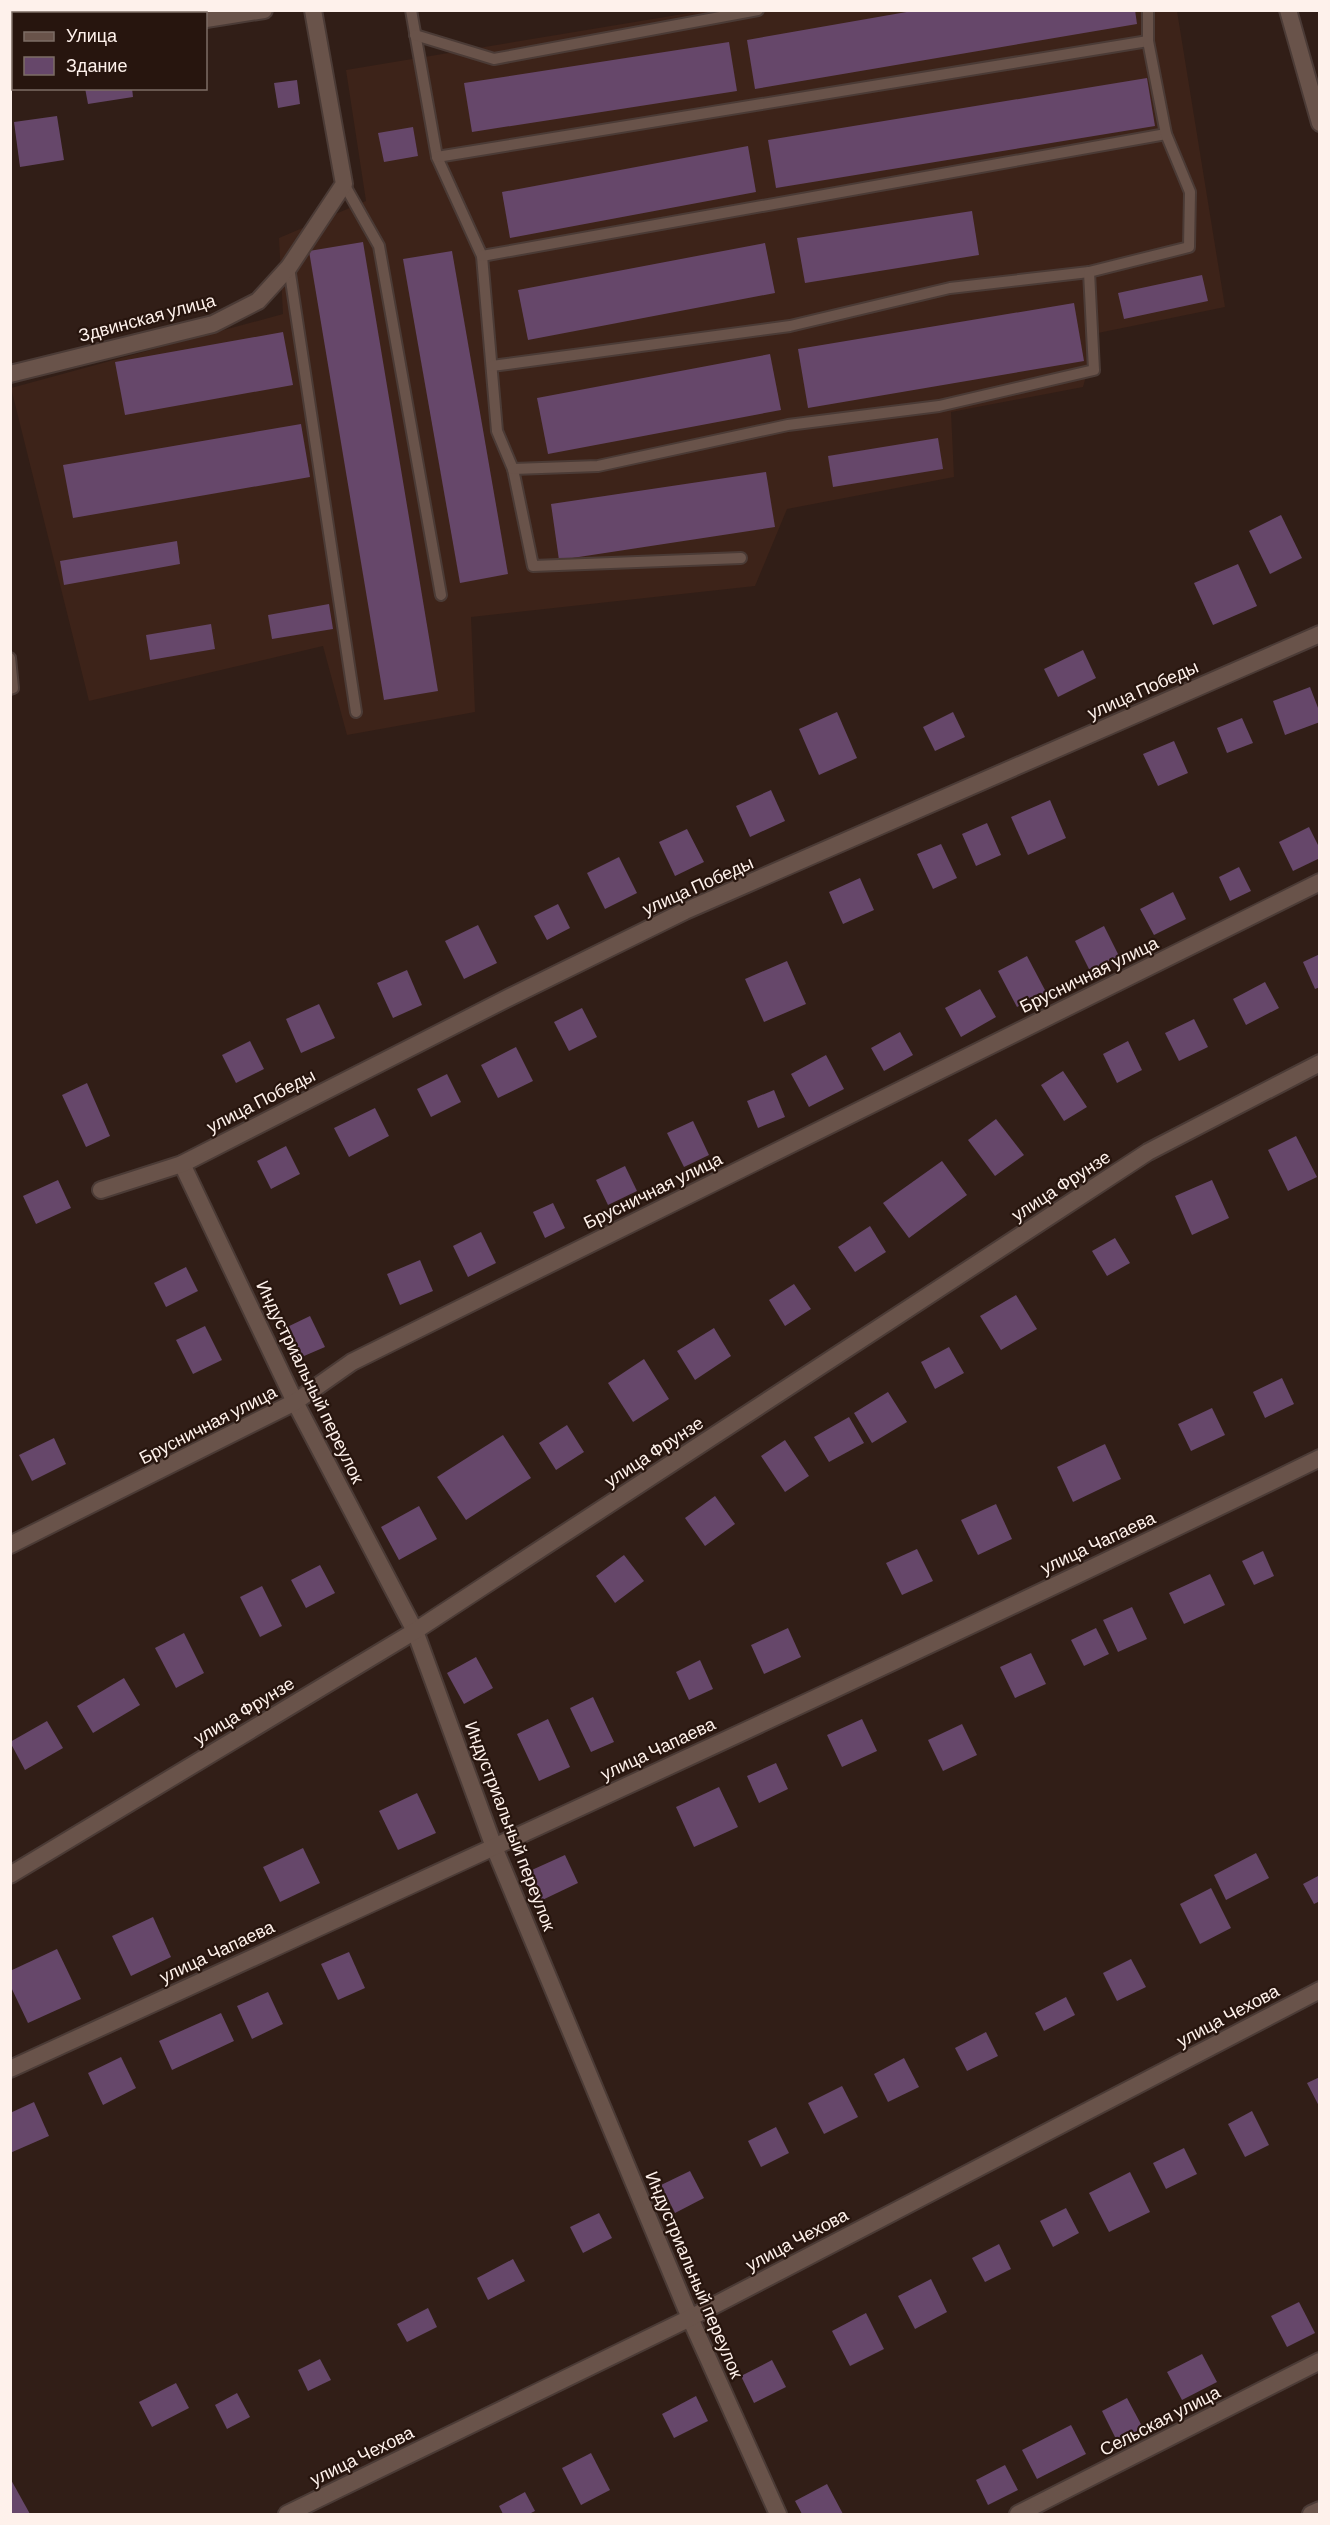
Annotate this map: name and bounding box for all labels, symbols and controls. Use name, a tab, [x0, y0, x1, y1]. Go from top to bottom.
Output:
legend	[12, 12, 207, 90]
text: Улица	[66, 24, 118, 46]
text: Здание	[66, 54, 127, 76]
street label: Здвинская улица	[76, 288, 219, 346]
street label: улица Победы	[1084, 655, 1202, 723]
street label: улица Победы	[639, 851, 757, 919]
street label: Брусничная улица	[1016, 931, 1162, 1017]
street label: улица Победы	[202, 1063, 319, 1137]
street label: улица Фрунзе	[1007, 1145, 1114, 1225]
street label: Брусничная улица	[580, 1147, 726, 1233]
street label: Индустриальный переулок	[252, 1277, 370, 1487]
street label: Брусничная улица	[135, 1379, 281, 1468]
street label: улица Фрунзе	[600, 1411, 707, 1491]
street label: улица Чапаева	[1037, 1505, 1159, 1578]
street label: улица Фрунзе	[189, 1671, 298, 1749]
street label: улица Чапаева	[597, 1711, 719, 1784]
street label: Индустриальный переулок	[461, 1718, 561, 1934]
street label: улица Чапаева	[156, 1914, 278, 1987]
street label: улица Чехова	[1173, 1978, 1283, 2051]
street label: Индустриальный переулок	[641, 2168, 749, 2382]
street label: улица Чехова	[742, 2202, 852, 2275]
street label: Сельская улица	[1096, 2380, 1224, 2460]
street label: улица Чехова	[306, 2420, 418, 2490]

